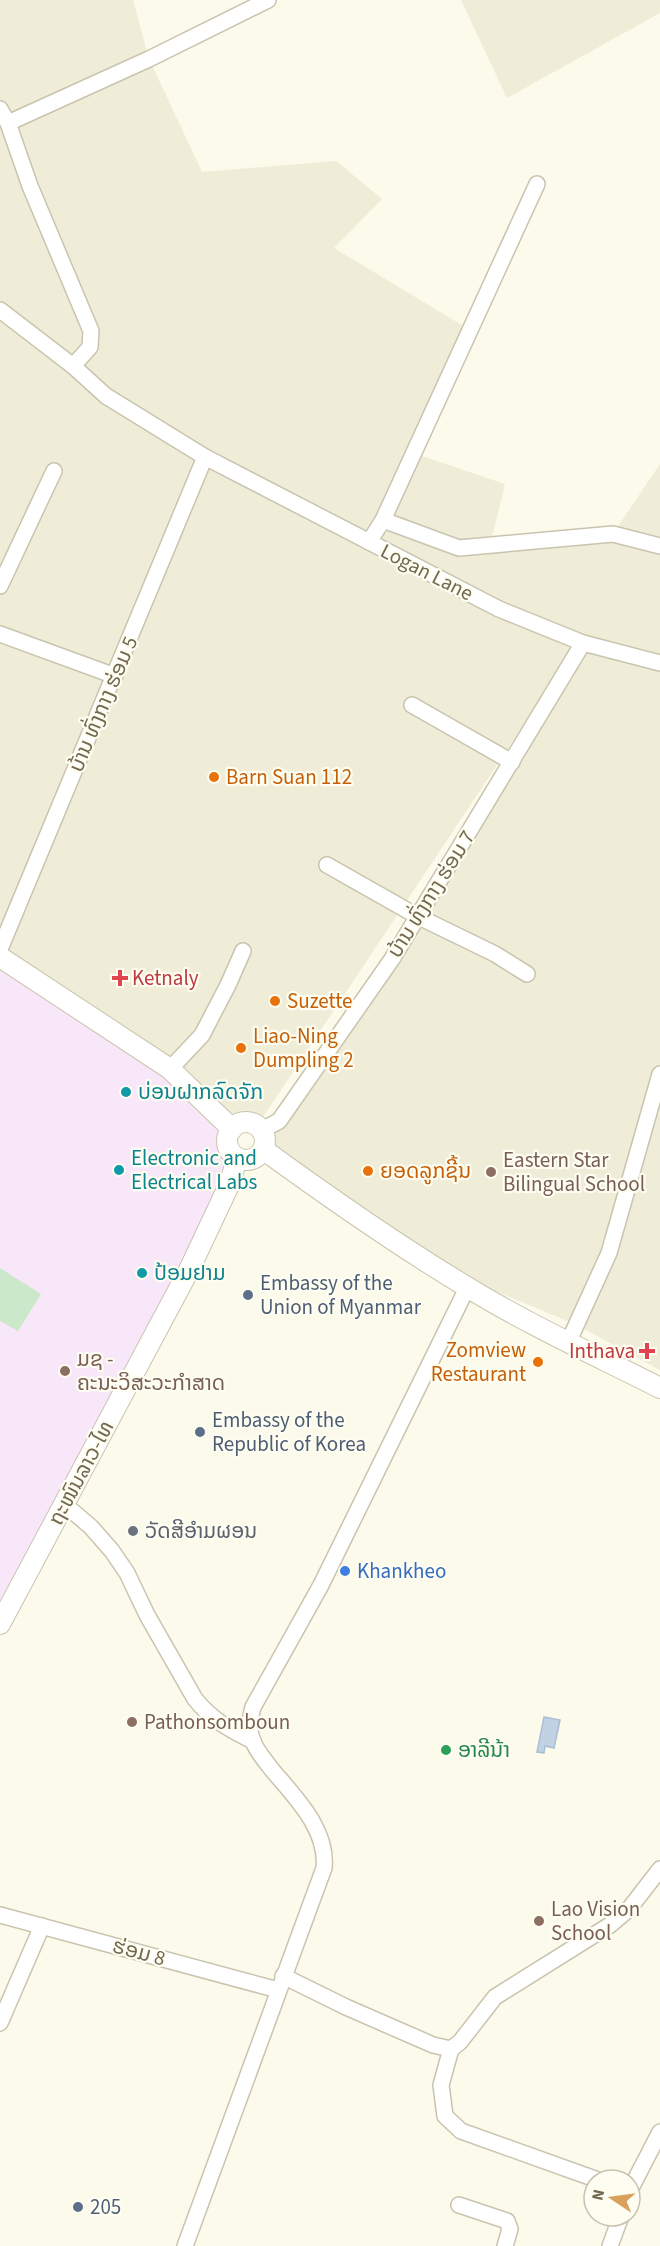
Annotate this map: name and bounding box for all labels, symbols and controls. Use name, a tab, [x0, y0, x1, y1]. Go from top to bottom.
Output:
street label: Logan Lane	[375, 536, 479, 608]
street label: ບ້ານ ທົ່ງກາງ ຮ່ອມ 5	[61, 631, 145, 777]
place label: Barn Suan 112	[226, 762, 352, 792]
marker: Barn Suan 112	[207, 770, 221, 784]
street label: ບ້ານ ທົ່ງກາງ ຮ່ອມ 7	[380, 825, 482, 963]
place label: Ketnaly	[132, 963, 199, 993]
marker: Ketnaly	[113, 971, 127, 985]
place label: Suzette	[287, 986, 352, 1016]
marker: Suzette	[268, 994, 282, 1008]
place label: Liao-Ning Dumpling 2	[253, 1021, 354, 1075]
marker: Liao-Ning Dumpling 2	[234, 1041, 248, 1055]
place label: ບ່ອນຝາກລົດຈັກ	[138, 1077, 263, 1107]
marker: ບ່ອນຝາກລົດຈັກ	[119, 1085, 133, 1099]
place label: Electronic and Electrical Labs	[131, 1143, 258, 1197]
place label: Eastern Star Bilingual School	[503, 1145, 645, 1199]
place label: ຍອດລູກຊີ້ນ	[380, 1154, 471, 1186]
marker: Electronic and Electrical Labs	[112, 1163, 126, 1177]
marker: ຍອດລູກຊີ້ນ	[361, 1164, 375, 1178]
marker: Eastern Star Bilingual School	[484, 1165, 498, 1179]
place label: ປ້ອມຢາມ	[154, 1258, 226, 1288]
marker: ປ້ອມຢາມ	[135, 1266, 149, 1280]
place label: Embassy of the Union of Myanmar	[260, 1268, 422, 1322]
marker: Embassy of the Union of Myanmar	[241, 1288, 255, 1302]
place label: Zomview Restaurant	[431, 1335, 526, 1389]
place label: Inthava	[569, 1336, 635, 1366]
place label: ມຊ - ຄະນະວິສະວະກຳສາດ	[77, 1344, 225, 1398]
marker: Inthava	[640, 1344, 654, 1358]
marker: Zomview Restaurant	[531, 1355, 545, 1369]
marker: ມຊ - ຄະນະວິສະວະກຳສາດ	[58, 1364, 72, 1378]
place label: Embassy of the Republic of Korea	[212, 1405, 366, 1459]
street label: ຖະໜົນລາວ-ໄທ	[41, 1415, 121, 1531]
marker: Embassy of the Republic of Korea	[193, 1425, 207, 1439]
place label: ວັດສີອຳມຜອນ	[145, 1516, 257, 1546]
marker: ວັດສີອຳມຜອນ	[126, 1524, 140, 1538]
place label: Khankheo	[357, 1556, 446, 1586]
marker: Khankheo	[338, 1564, 352, 1578]
place label: Pathonsomboun	[144, 1707, 290, 1737]
marker: Pathonsomboun	[125, 1715, 139, 1729]
place label: ອາລີນ້າ	[458, 1735, 510, 1765]
marker: ອາລີນ້າ	[439, 1743, 453, 1757]
place label: Lao Vision School	[551, 1894, 640, 1948]
marker: Lao Vision School	[532, 1914, 546, 1928]
street label: ຮ່ອມ 8	[109, 1931, 169, 1973]
north arrow	[582, 2168, 642, 2228]
text: N	[586, 2187, 610, 2203]
place label: 205	[90, 2192, 121, 2222]
marker: 205	[71, 2200, 85, 2214]

